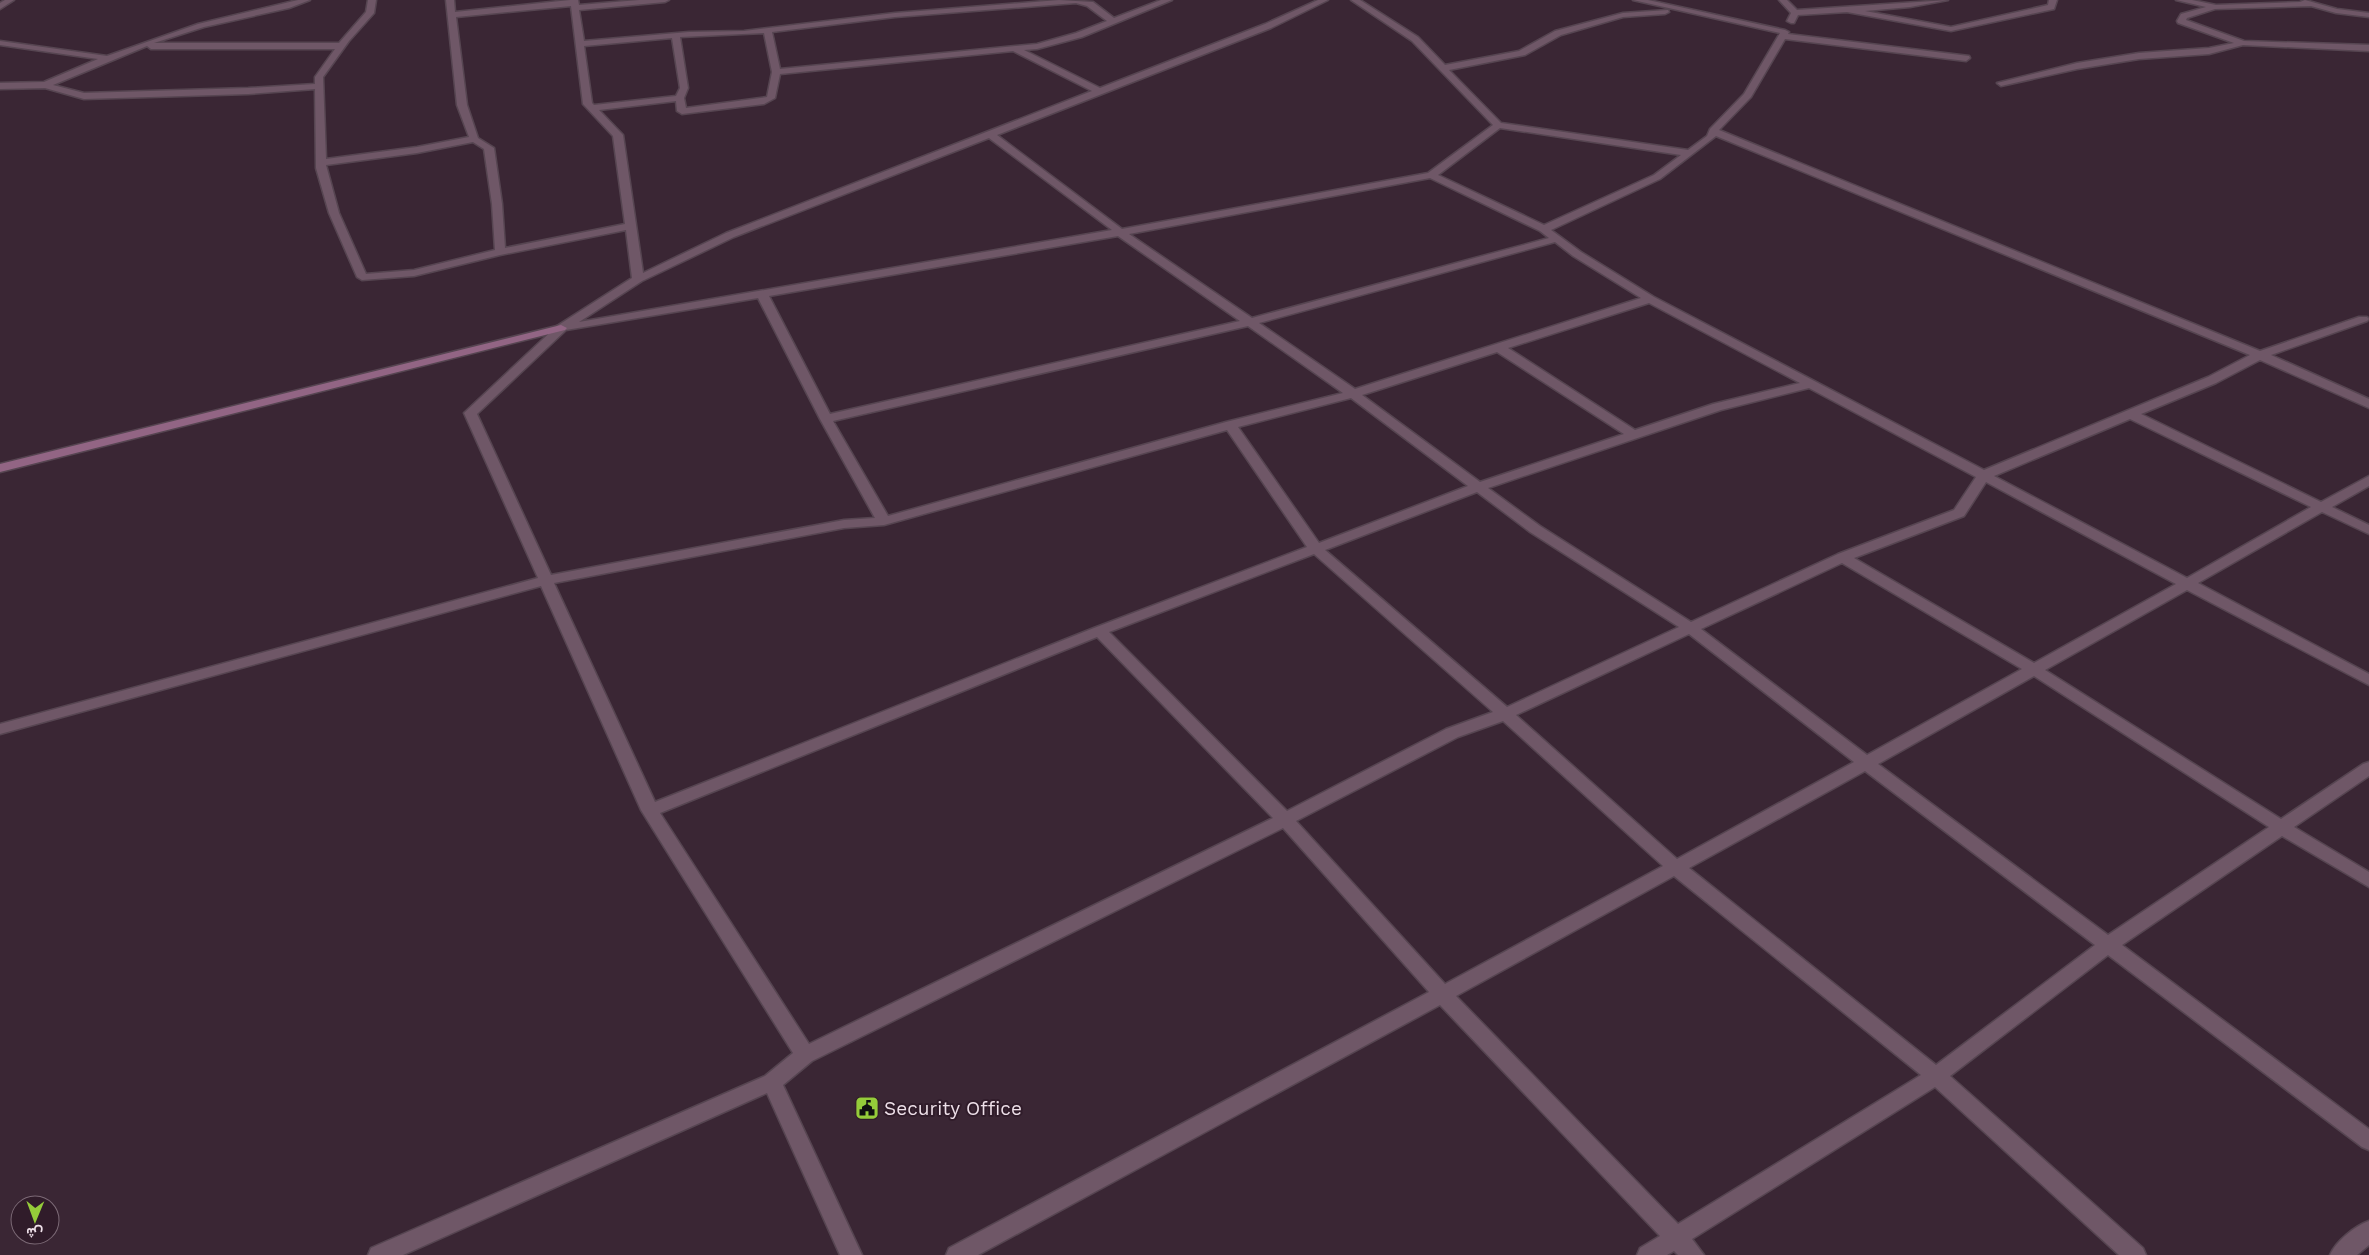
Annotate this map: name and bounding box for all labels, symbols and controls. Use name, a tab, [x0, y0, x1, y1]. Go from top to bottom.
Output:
public building icon: Security Office	[854, 1095, 880, 1121]
place label: Security Office	[884, 1097, 1022, 1120]
north arrow	[10, 1195, 60, 1245]
text: ش	[26, 1224, 43, 1241]

